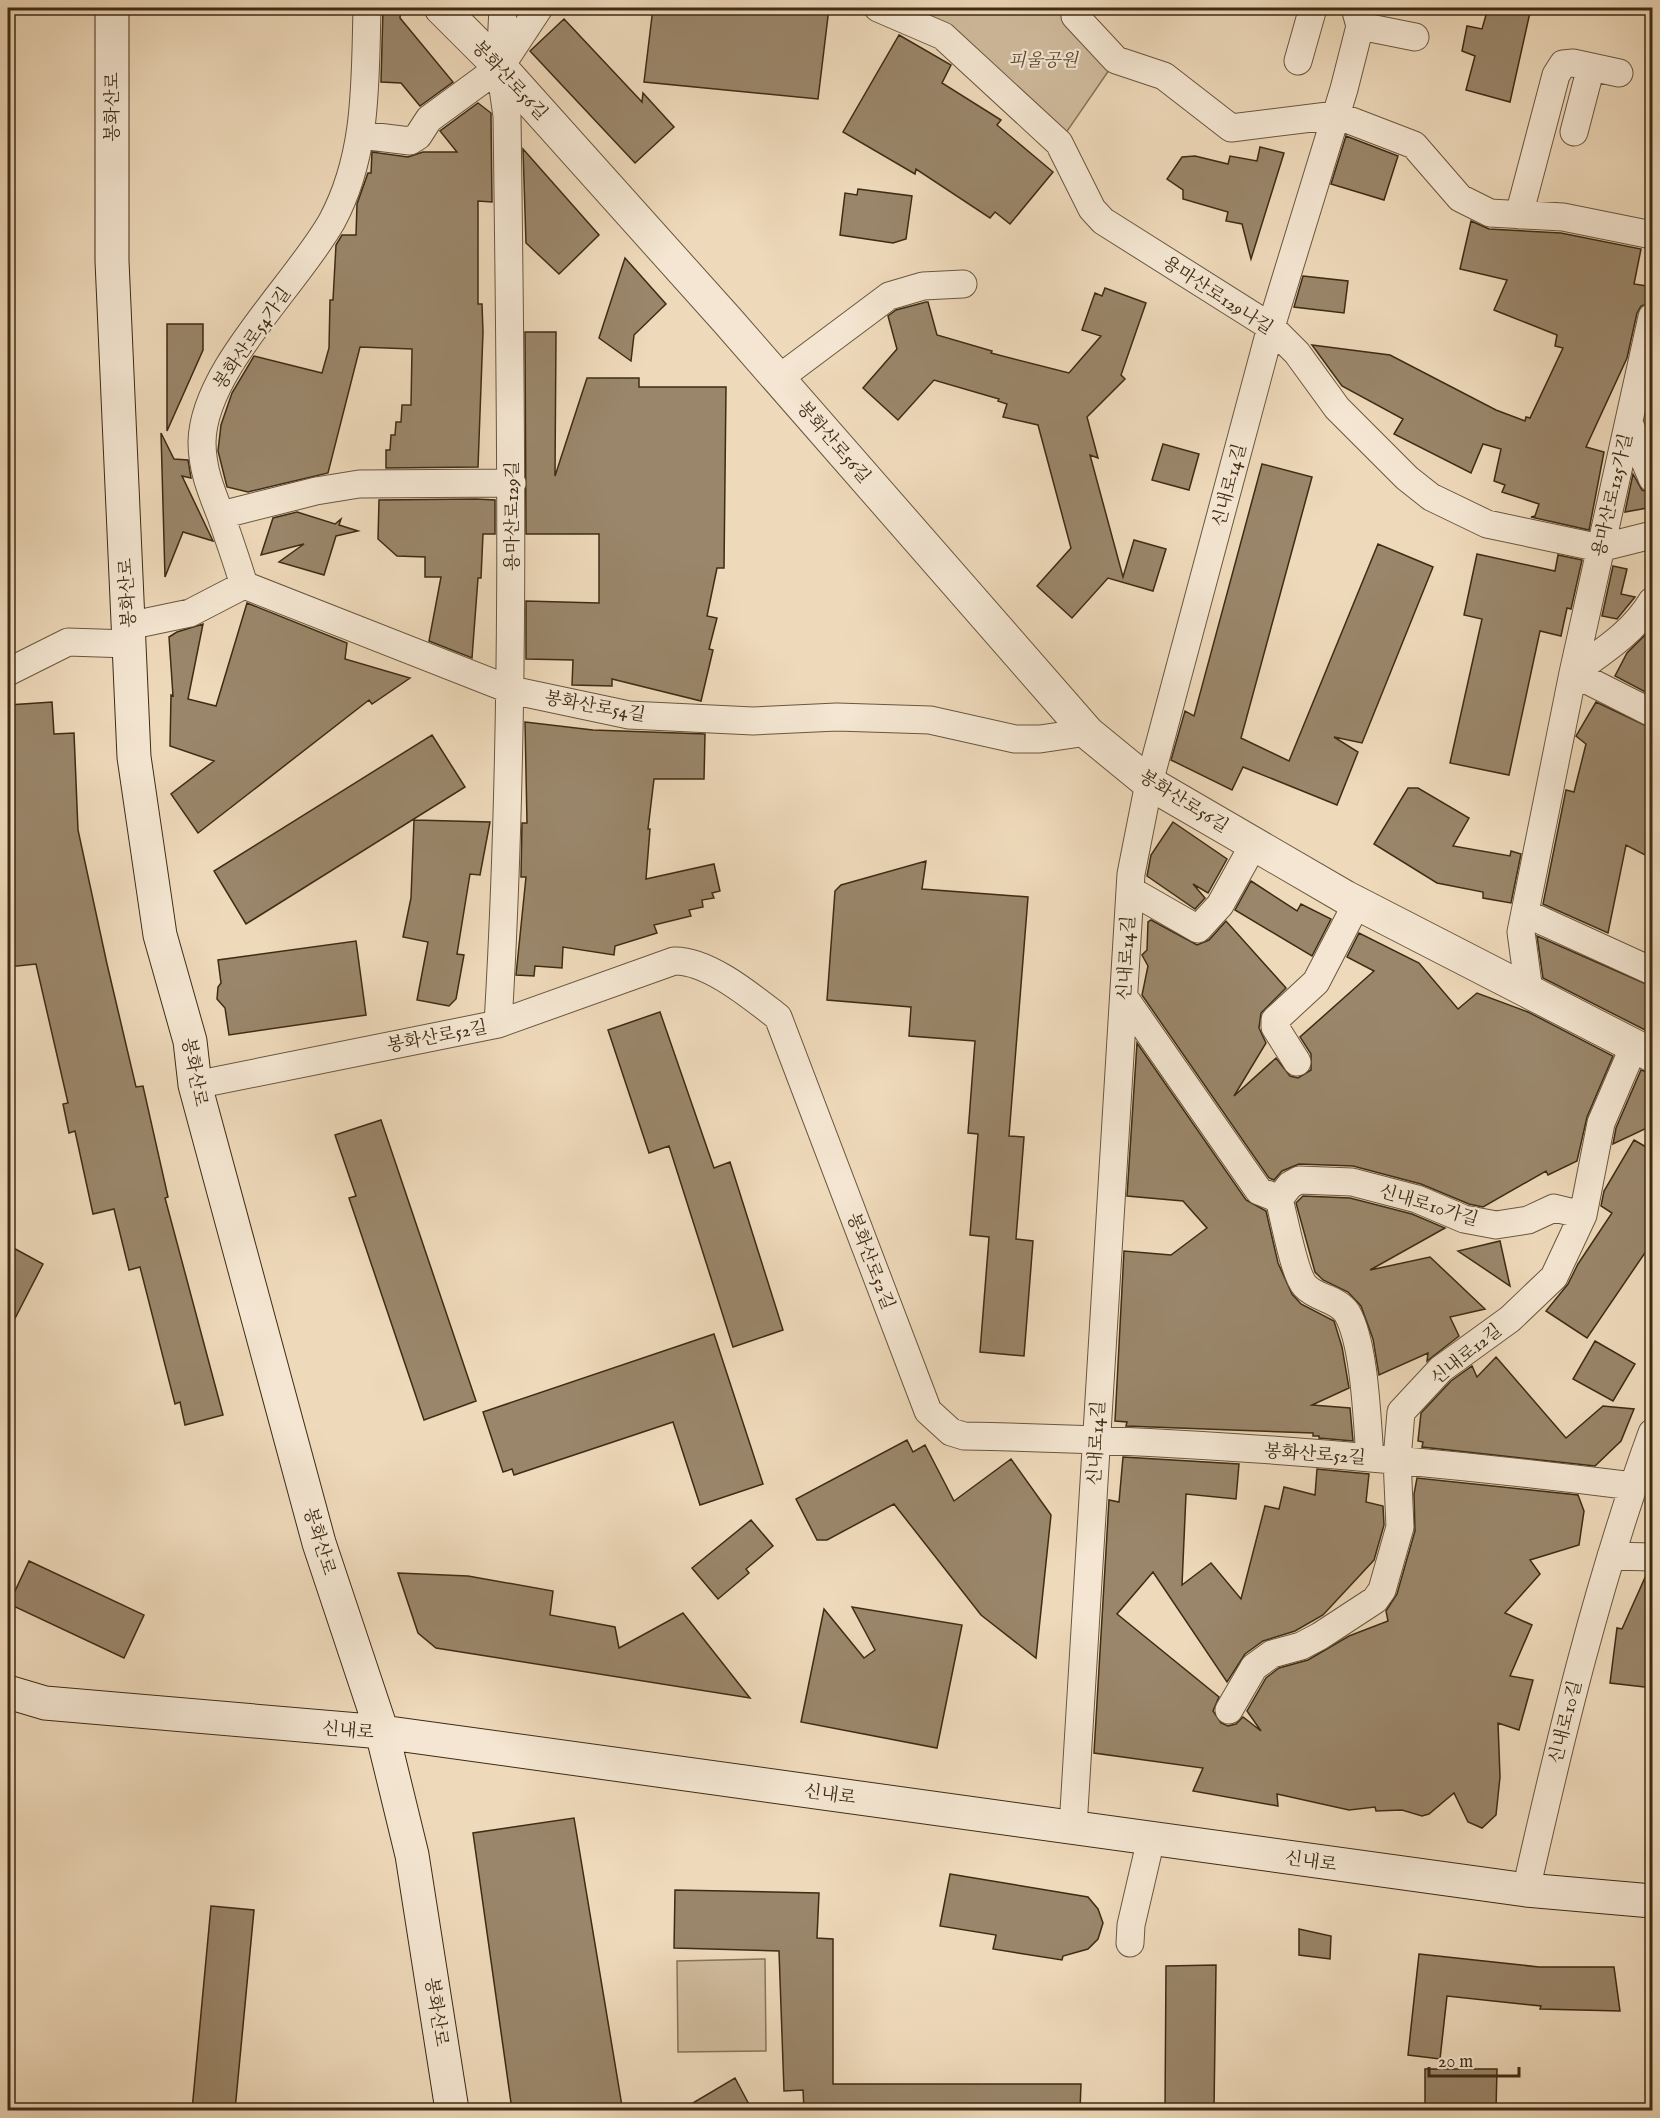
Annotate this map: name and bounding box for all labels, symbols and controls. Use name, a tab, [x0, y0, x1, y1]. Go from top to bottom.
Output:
street label: 봉화산로56길	[466, 36, 552, 126]
park label: 피울공원	[1008, 50, 1079, 73]
street label: 봉화산로	[102, 72, 125, 142]
street label: 용마산로129나길	[1158, 252, 1277, 341]
street label: 봉화산로54가길	[210, 283, 297, 394]
street label: 봉화산로56길	[791, 397, 875, 489]
street label: 용마산로125가길	[1588, 431, 1639, 559]
street label: 신내로14길	[1208, 441, 1253, 529]
street label: 용마산로129길	[502, 461, 525, 571]
street label: 봉화산로	[115, 558, 142, 628]
street label: 봉화산로54길	[542, 687, 647, 728]
street label: 봉화산로56길	[1134, 766, 1232, 839]
street label: 신내로14길	[1114, 915, 1141, 1001]
street label: 봉화산로52길	[385, 1016, 489, 1058]
street label: 봉화산로	[176, 1036, 211, 1109]
street label: 신내로10가길	[1376, 1180, 1481, 1232]
street label: 봉화산로52길	[841, 1210, 899, 1313]
street label: 신내로12길	[1427, 1320, 1507, 1391]
street label: 신내로14길	[1084, 1400, 1111, 1486]
street label: 봉화산로52길	[1263, 1440, 1367, 1471]
street label: 봉화산로	[297, 1505, 340, 1578]
street label: 신내로10길	[1545, 1678, 1588, 1766]
street label: 신내로	[321, 1718, 375, 1745]
street label: 신내로	[802, 1780, 857, 1811]
street label: 신내로	[1283, 1847, 1338, 1878]
street label: 봉화산로	[419, 1976, 452, 2048]
scale bar	[1429, 2040, 1519, 2078]
text: 20 m	[1438, 2051, 1473, 2074]

